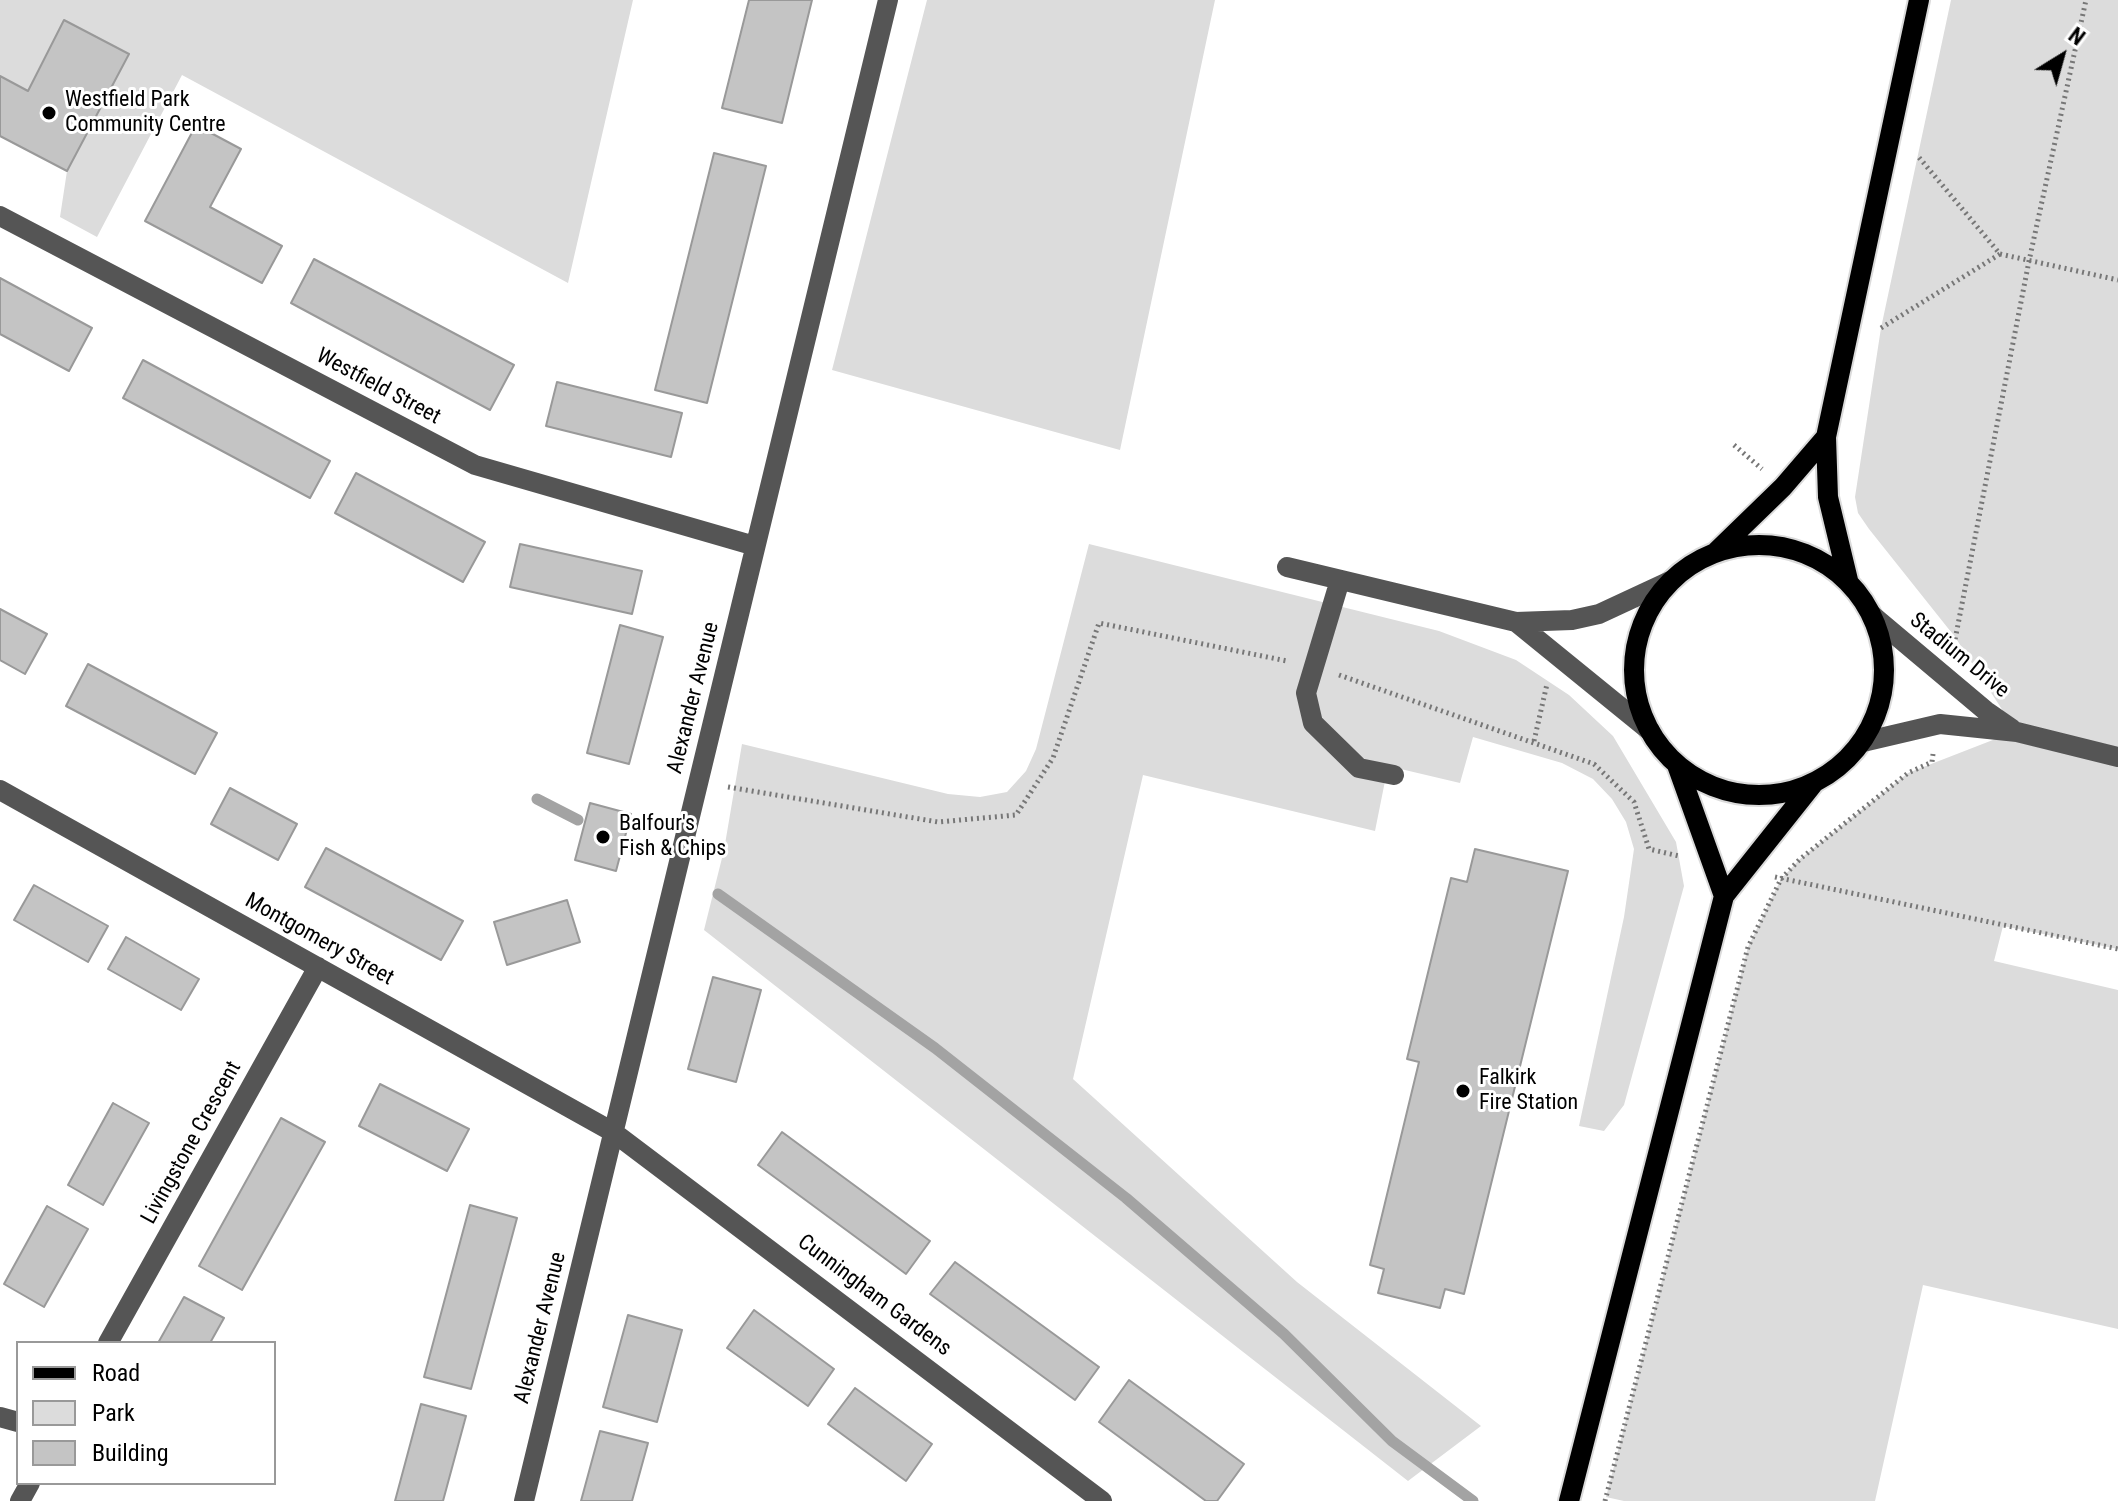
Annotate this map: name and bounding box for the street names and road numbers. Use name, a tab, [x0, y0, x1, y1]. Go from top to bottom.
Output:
street label: Westfield Street	[311, 343, 445, 431]
street label: Stadium Drive	[1904, 608, 2014, 704]
street label: Alexander Avenue	[662, 620, 726, 776]
street label: Montgomery Street	[240, 888, 398, 992]
street label: Livingstone Crescent	[136, 1057, 248, 1229]
street label: Cunningham Gardens	[792, 1230, 956, 1362]
street label: Alexander Avenue	[509, 1250, 573, 1406]

